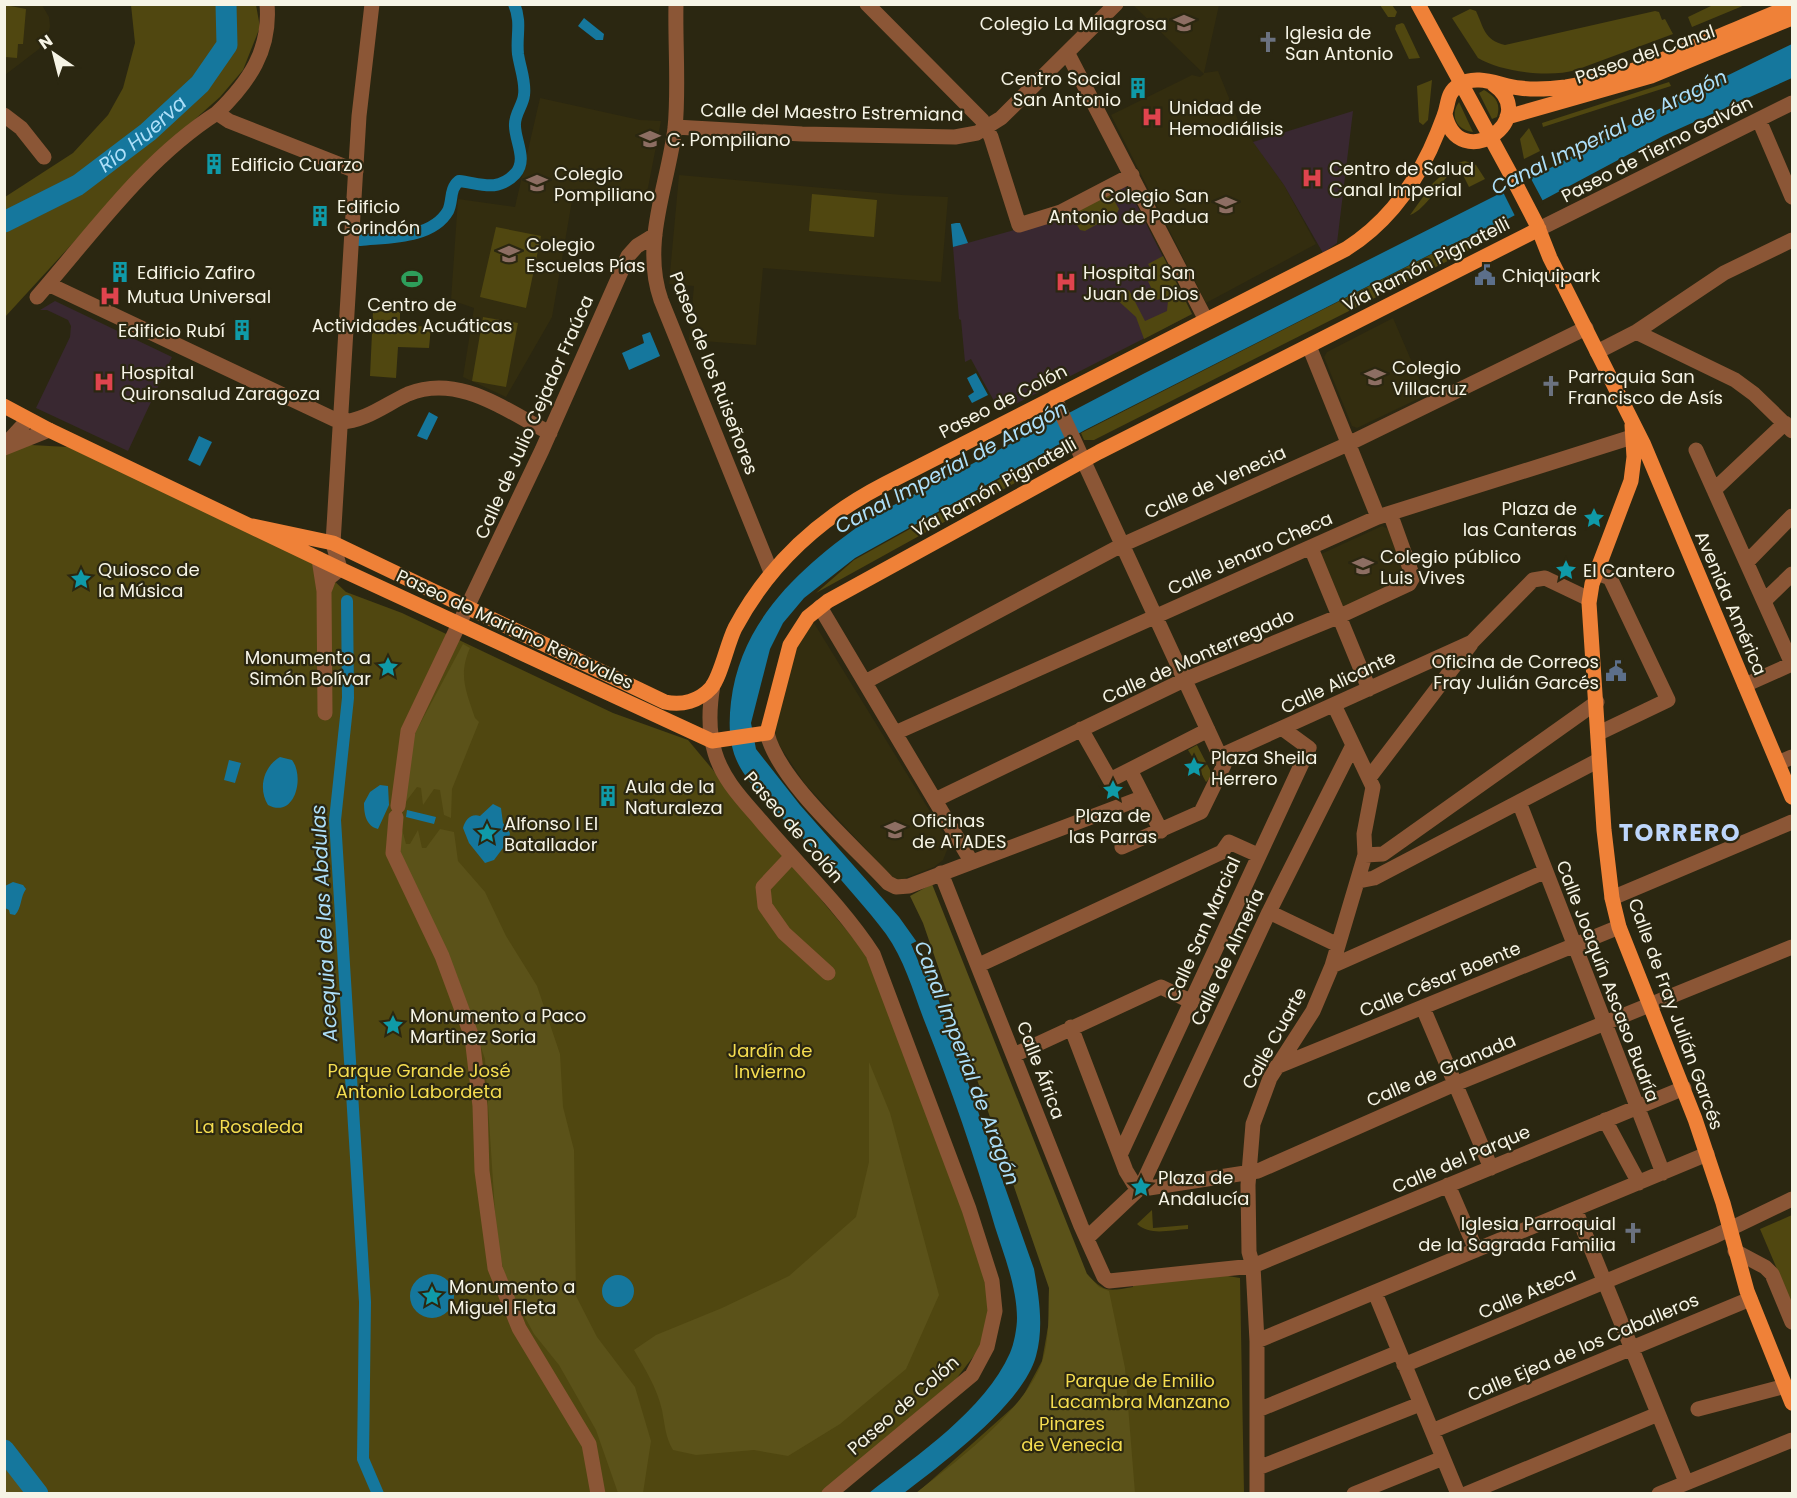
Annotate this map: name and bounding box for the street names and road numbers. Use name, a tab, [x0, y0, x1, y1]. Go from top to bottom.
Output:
street label: Paseo del Canal	[1572, 18, 1718, 90]
street label: Paseo de Tierno Galván	[1557, 90, 1757, 208]
street label: Calle del Maestro Estremiana	[700, 97, 964, 127]
street label: Vía Ramón Pignatelli	[1338, 211, 1514, 317]
street label: Paseo de los Ruiseñores	[664, 268, 764, 478]
street label: Calle de Julio Cejador Fraúca	[469, 291, 599, 543]
street label: Paseo de Colón	[935, 358, 1071, 444]
street label: Vía Ramón Pignatelli	[907, 431, 1081, 543]
street label: Calle de Venecia	[1140, 440, 1290, 524]
street label: Calle Jenaro Checa	[1164, 505, 1336, 601]
street label: Avenida América	[1689, 527, 1773, 679]
street label: Paseo de Mariano Renovales	[392, 563, 638, 695]
street label: Calle de Monterregado	[1098, 602, 1298, 710]
street label: Calle Alicante	[1276, 644, 1400, 720]
street label: Paseo de Colón	[738, 766, 850, 888]
street label: Calle San Marcial	[1160, 853, 1246, 1005]
street label: Calle Joaquín Ascaso Budría	[1550, 857, 1666, 1105]
street label: Calle de Almería	[1184, 884, 1270, 1030]
street label: Calle de Fray Julián Garcés	[1622, 895, 1730, 1133]
street label: Calle César Boente	[1356, 935, 1524, 1023]
street label: Calle Cuarte	[1236, 983, 1312, 1093]
street label: Calle África	[1011, 1017, 1071, 1123]
street label: Calle de Granada	[1363, 1027, 1519, 1113]
street label: Calle del Parque	[1388, 1119, 1534, 1199]
street label: Calle Ateca	[1474, 1261, 1580, 1325]
street label: Calle Ejea de los Caballeros	[1463, 1287, 1703, 1407]
street label: Paseo de Colón	[842, 1349, 964, 1461]

